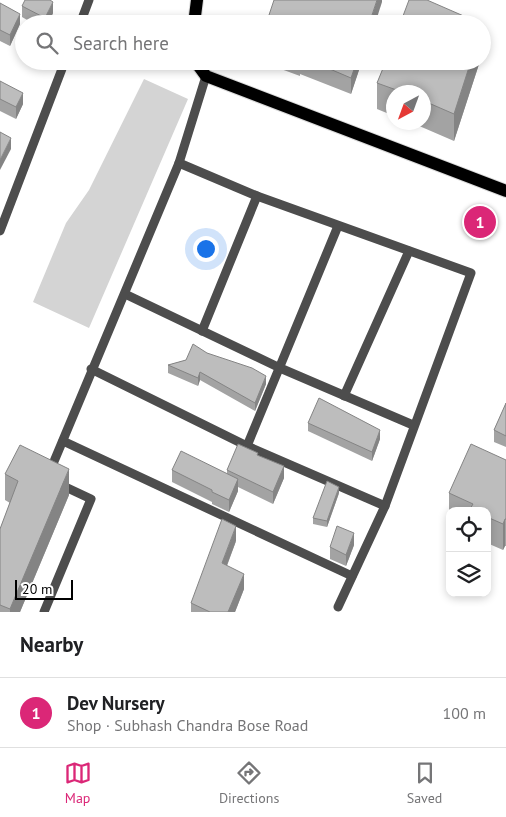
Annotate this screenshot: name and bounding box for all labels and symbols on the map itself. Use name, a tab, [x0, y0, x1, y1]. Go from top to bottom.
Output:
north arrow	[386, 85, 431, 130]
pin: 1	[464, 203, 496, 241]
your location	[193, 236, 219, 262]
scale bar	[15, 577, 72, 600]

